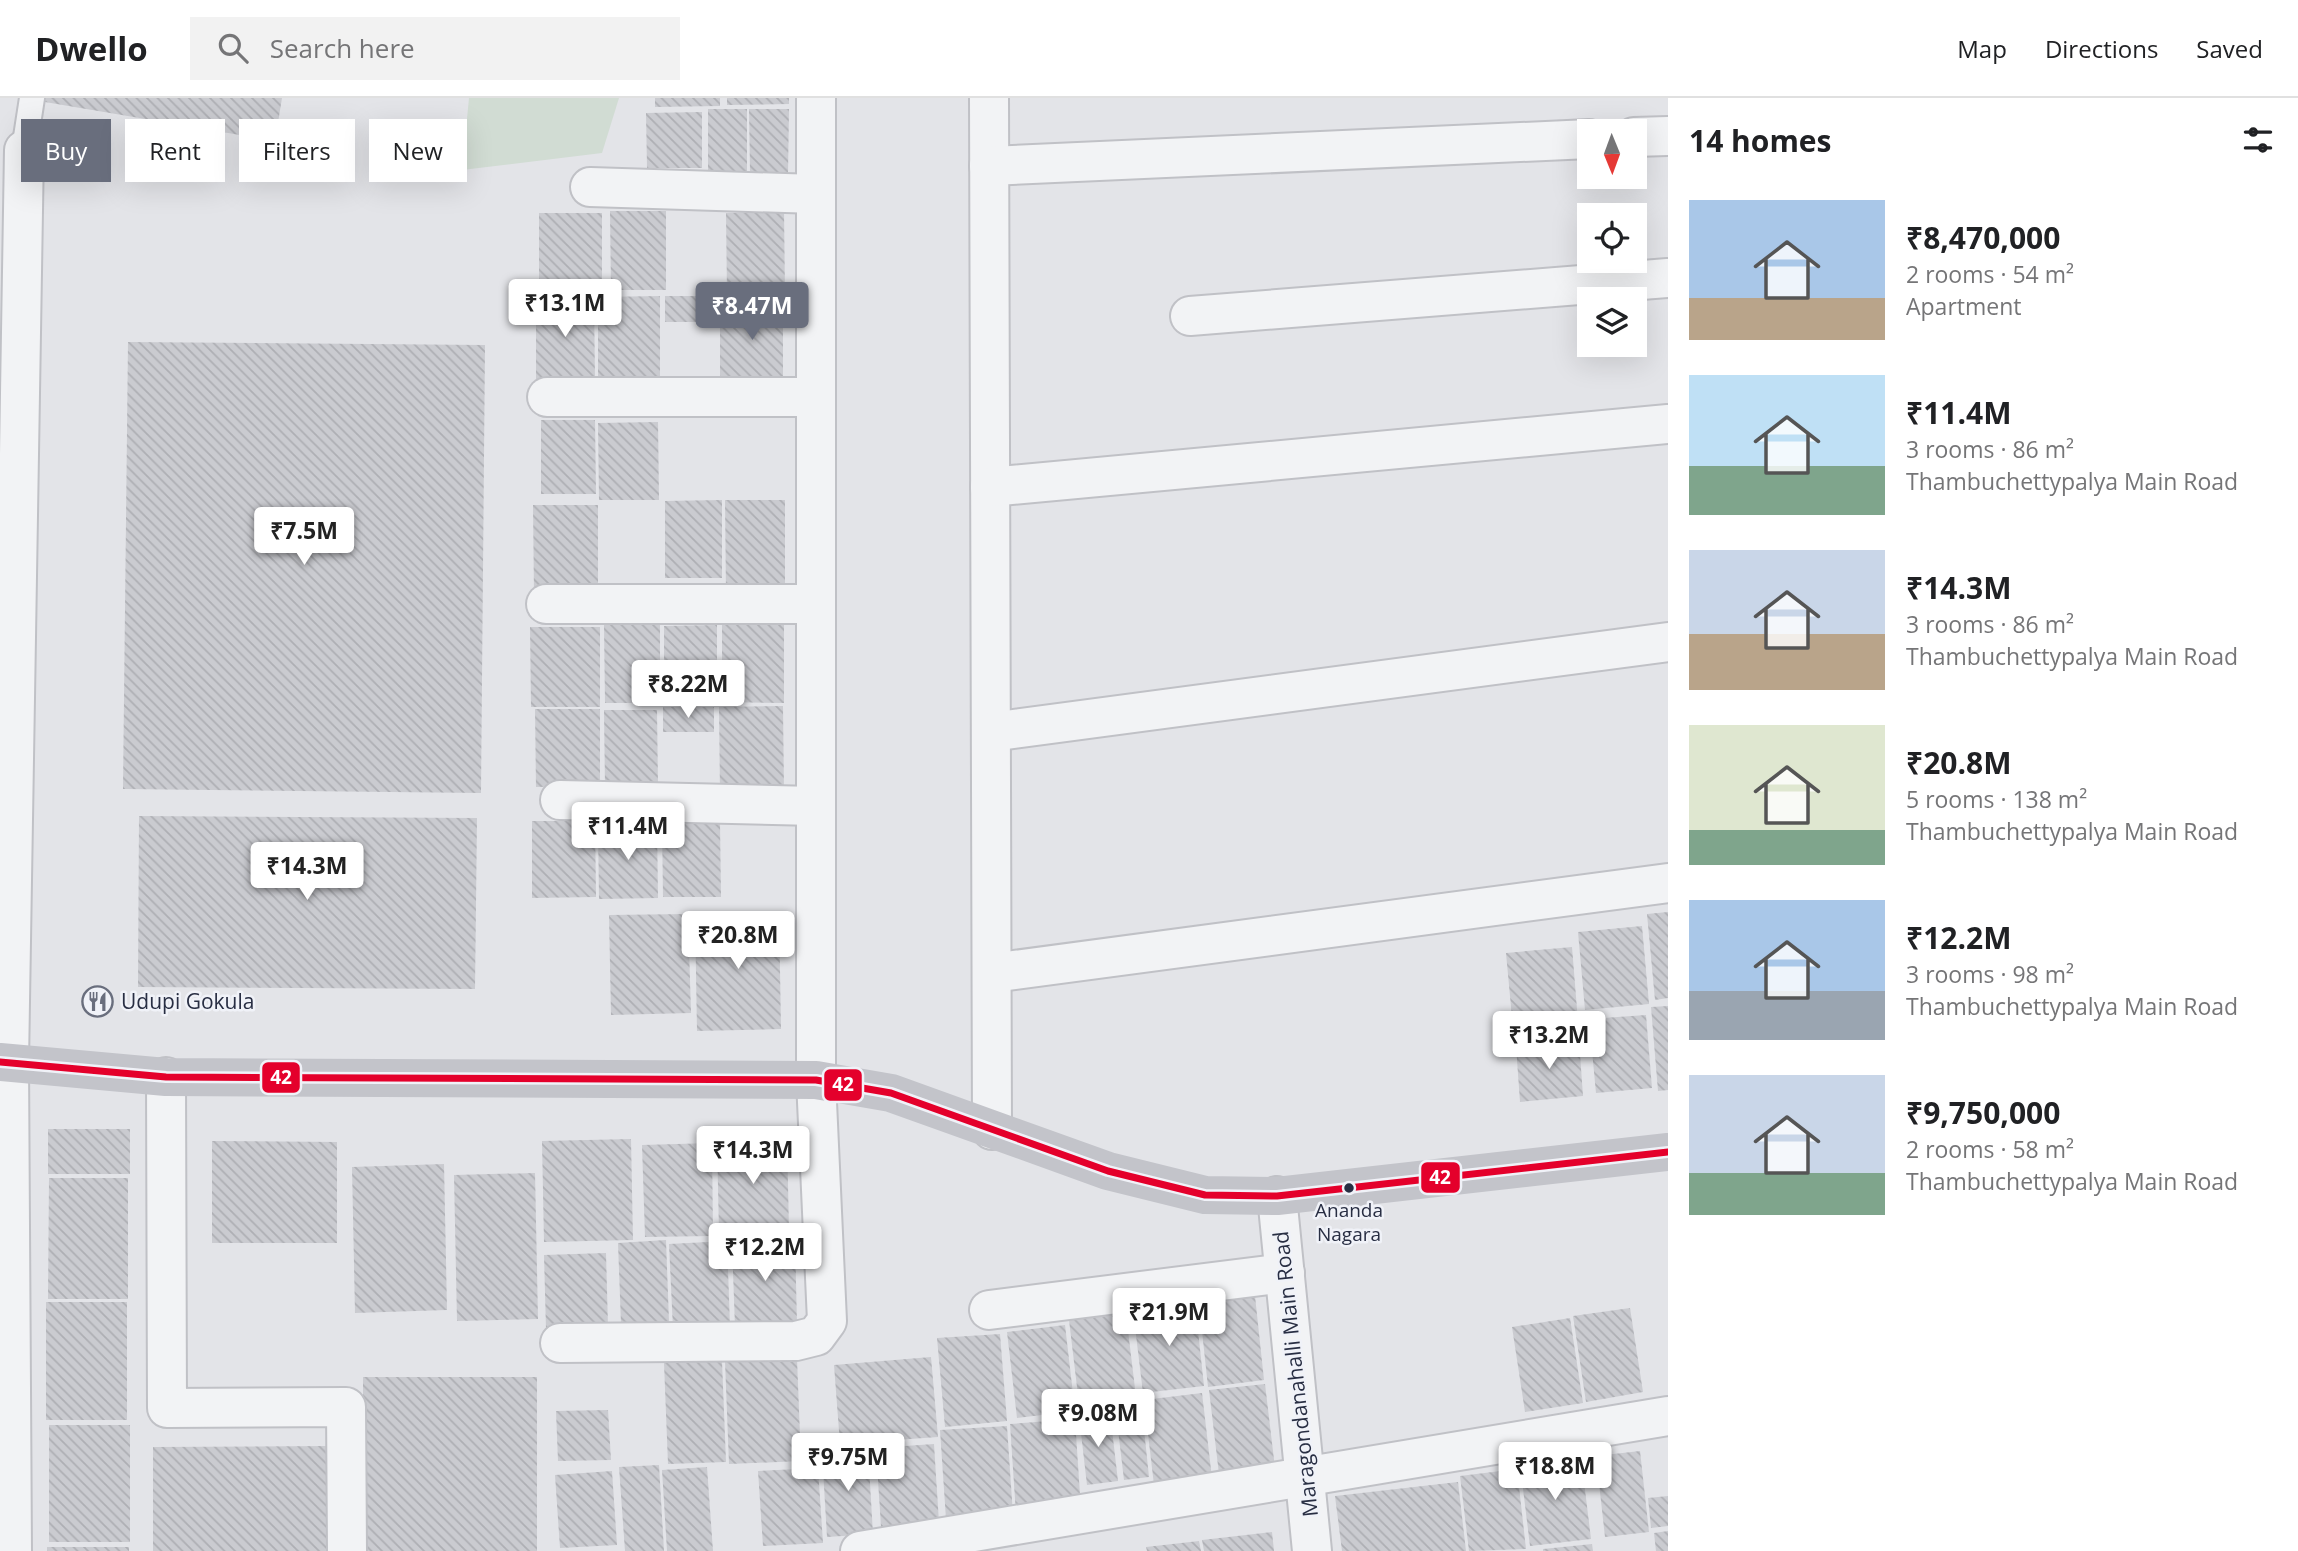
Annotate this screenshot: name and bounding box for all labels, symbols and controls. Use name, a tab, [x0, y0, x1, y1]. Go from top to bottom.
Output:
search box	[190, 17, 680, 80]
text: Dwello	[35, 26, 148, 71]
icon: search	[214, 29, 252, 67]
text: Search here	[270, 30, 415, 66]
text: Map	[1957, 32, 2007, 65]
text: Directions	[2045, 32, 2158, 65]
text: Saved	[2196, 32, 2263, 65]
chip: Buy	[21, 119, 111, 182]
chip: Rent	[125, 119, 225, 182]
chip: Filters	[239, 119, 355, 182]
chip: New	[369, 119, 467, 182]
north arrow	[1577, 119, 1647, 189]
map controls	[1577, 119, 1647, 357]
text: 14 homes	[1689, 120, 1832, 161]
icon: filters	[2239, 121, 2277, 159]
button: locate	[1577, 203, 1647, 273]
text: ₹8,470,000	[1906, 217, 2060, 258]
icon: home	[1745, 228, 1829, 312]
text: 2 rooms · 54 m²	[1906, 258, 2074, 290]
pin: ₹13.1M	[508, 280, 622, 339]
pin: ₹8.47M	[695, 282, 809, 342]
text: ₹13.1M	[525, 286, 605, 318]
button: layers	[1577, 287, 1647, 357]
text: ₹8.47M	[712, 289, 792, 321]
text: Apartment	[1906, 290, 2022, 322]
text: ₹11.4M	[1906, 392, 2011, 433]
icon: home	[1745, 403, 1829, 487]
text: 3 rooms · 86 m²	[1906, 433, 2074, 465]
text: Thambuchettypalya Main Road	[1906, 465, 2238, 497]
pin: ₹7.5M	[255, 508, 353, 567]
text: ₹7.5M	[270, 514, 338, 546]
text: ₹14.3M	[1906, 567, 2011, 608]
icon: home	[1745, 578, 1829, 662]
text: 3 rooms · 86 m²	[1906, 608, 2074, 640]
text: Thambuchettypalya Main Road	[1906, 640, 2238, 672]
pin: ₹8.22M	[631, 660, 745, 720]
text: ₹8.22M	[648, 667, 728, 699]
text: ₹20.8M	[1906, 742, 2011, 783]
icon: home	[1745, 753, 1829, 837]
text: 5 rooms · 138 m²	[1906, 783, 2087, 815]
pin: ₹11.4M	[571, 802, 685, 862]
text: ₹11.4M	[588, 809, 668, 841]
text: Thambuchettypalya Main Road	[1906, 815, 2238, 847]
pin: ₹14.3M	[250, 842, 364, 902]
text: ₹14.3M	[267, 849, 347, 881]
pin: ₹20.8M	[681, 912, 795, 971]
text: ₹12.2M	[1906, 917, 2011, 958]
text: ₹20.8M	[698, 918, 778, 950]
icon: home	[1745, 928, 1829, 1012]
text: 3 rooms · 98 m²	[1906, 958, 2074, 990]
restaurant icon: Udupi Gokula	[81, 984, 115, 1018]
place label: Udupi Gokula	[121, 987, 254, 1015]
text: Thambuchettypalya Main Road	[1906, 990, 2238, 1022]
pin: ₹13.2M	[1492, 1012, 1606, 1071]
text: ₹13.2M	[1509, 1018, 1589, 1050]
line badge: 42	[261, 1061, 301, 1094]
text: 42	[270, 1064, 292, 1090]
line badge: 42	[823, 1068, 863, 1102]
text: 42	[832, 1071, 854, 1097]
text: ₹9,750,000	[1906, 1092, 2060, 1133]
icon: home	[1745, 1103, 1829, 1187]
pin: ₹14.3M	[696, 1126, 810, 1186]
text: ₹14.3M	[713, 1133, 793, 1165]
text: 2 rooms · 58 m²	[1906, 1133, 2074, 1165]
line badge: 42	[1420, 1161, 1461, 1194]
text: 42	[1429, 1164, 1451, 1190]
text: Thambuchettypalya Main Road	[1906, 1165, 2238, 1197]
marker: Ananda Nagara	[1342, 1181, 1356, 1195]
place label: Ananda Nagara	[1315, 1197, 1383, 1247]
pin: ₹12.2M	[708, 1224, 822, 1283]
text: ₹12.2M	[725, 1230, 805, 1262]
street label: Maragondanahalli Main Road	[1266, 1230, 1324, 1518]
pin: ₹21.9M	[1112, 1288, 1226, 1348]
text: ₹21.9M	[1129, 1295, 1209, 1327]
pin: ₹9.08M	[1041, 1390, 1155, 1449]
text: ₹9.08M	[1058, 1396, 1138, 1428]
pin: ₹9.75M	[791, 1434, 905, 1493]
text: ₹9.75M	[808, 1440, 888, 1472]
pin: ₹18.8M	[1498, 1442, 1612, 1502]
text: ₹18.8M	[1515, 1449, 1595, 1481]

